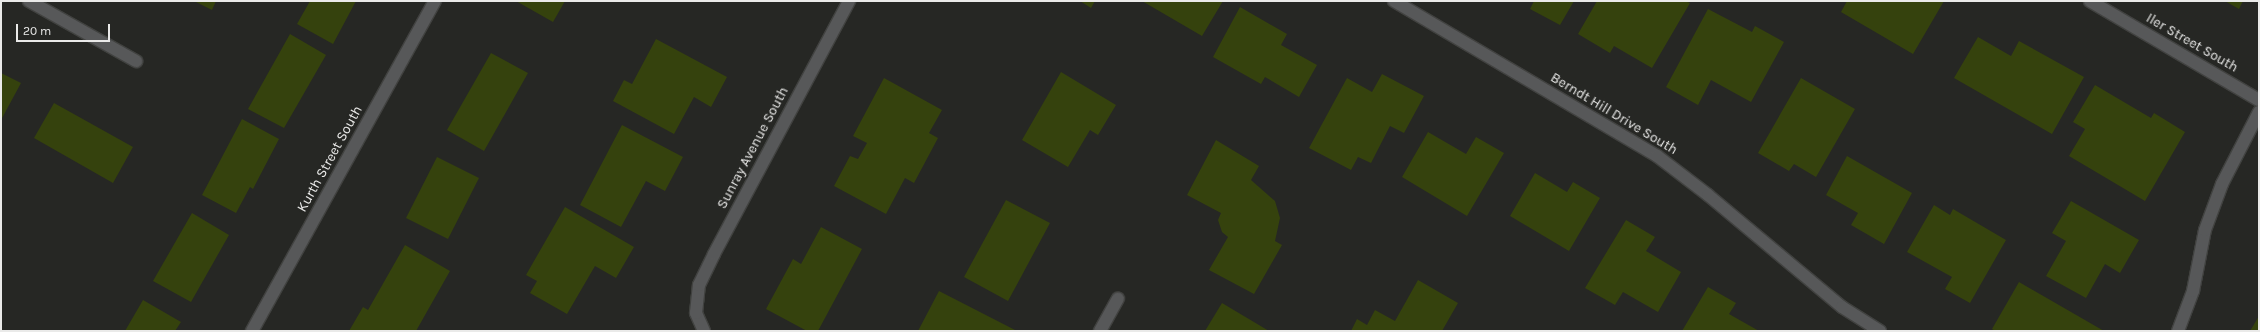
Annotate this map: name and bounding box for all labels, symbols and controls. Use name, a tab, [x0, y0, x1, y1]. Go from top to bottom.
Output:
street label: Iler Street South	[2143, 10, 2241, 76]
scale bar	[18, 16, 112, 42]
text: 20 m	[23, 24, 51, 38]
street label: Berndt Hill Drive South	[1547, 69, 1681, 159]
street label: Sunray Avenue South	[714, 84, 792, 212]
street label: Kurth Street South	[294, 103, 366, 215]

